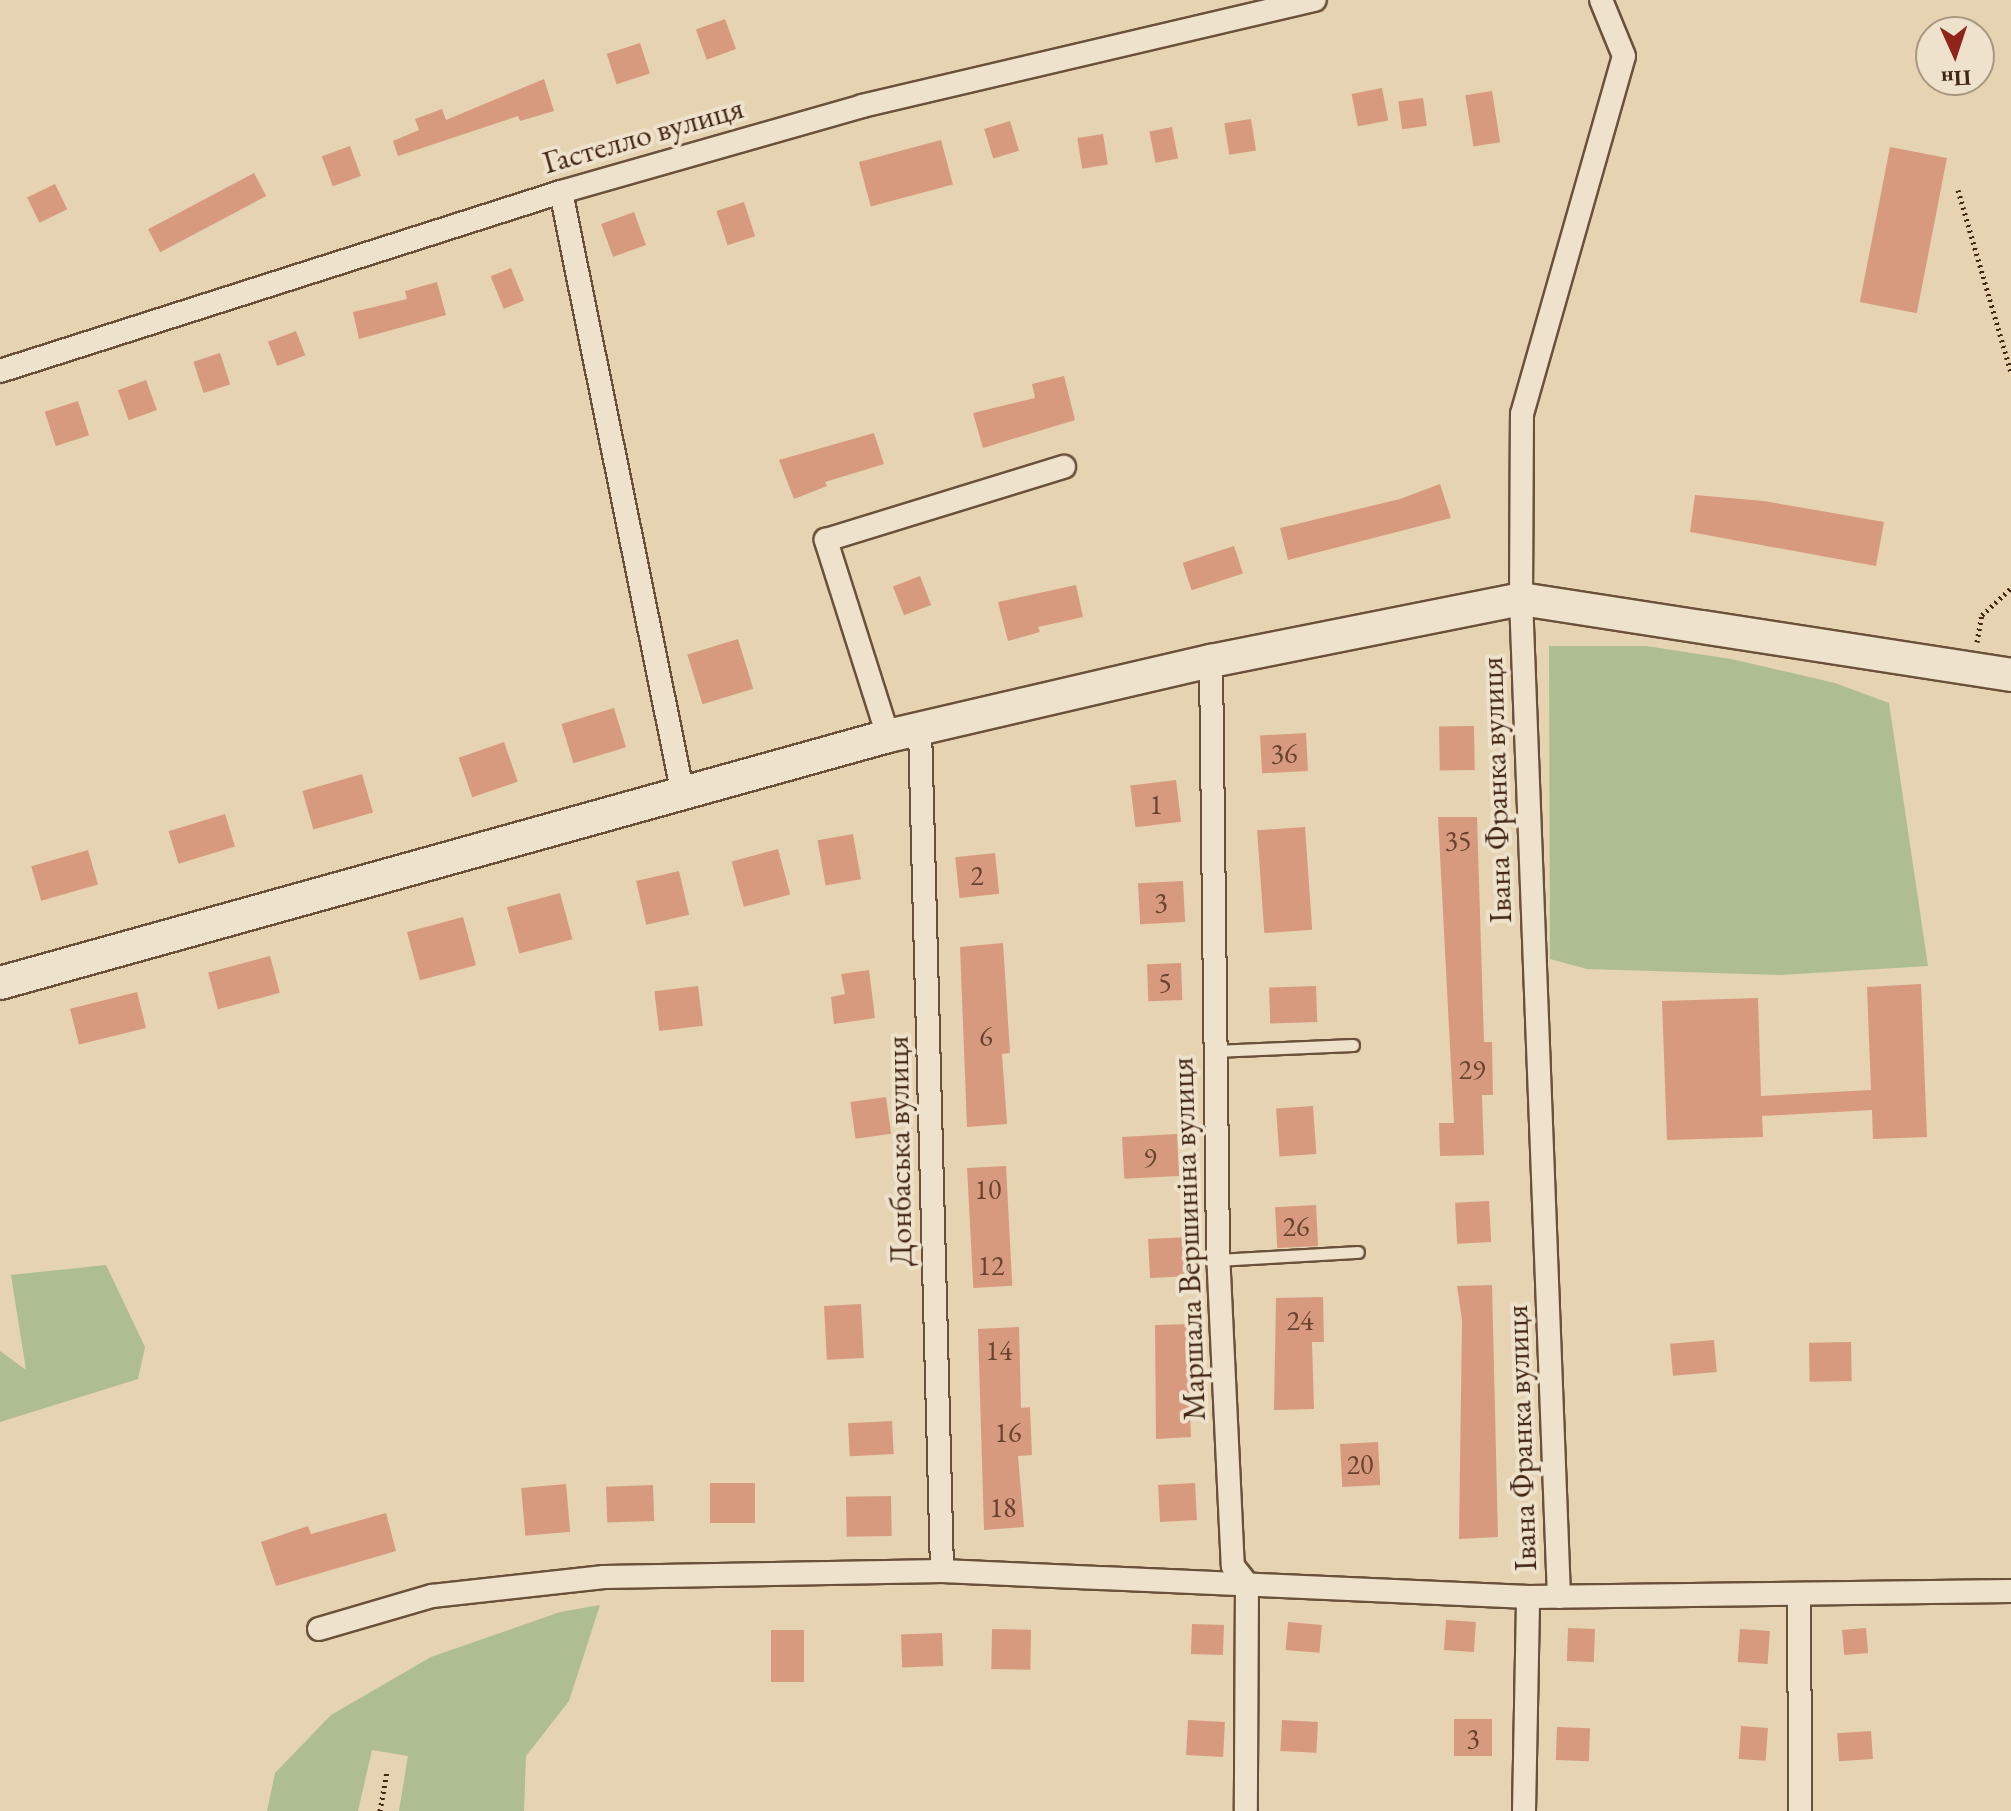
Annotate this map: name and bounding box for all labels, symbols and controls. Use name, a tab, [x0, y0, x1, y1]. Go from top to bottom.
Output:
north arrow	[1915, 16, 1995, 96]
text: Пн	[1940, 63, 1972, 94]
street label: Гастелло вулиця	[538, 88, 748, 182]
street label: Івана Франка вулиця	[1472, 656, 1520, 924]
house number: 36	[1271, 736, 1297, 770]
house number: 1	[1149, 787, 1163, 821]
house number: 35	[1445, 823, 1471, 857]
house number: 2	[970, 858, 984, 892]
house number: 3	[1154, 885, 1168, 919]
house number: 5	[1158, 965, 1172, 999]
house number: 6	[979, 1019, 993, 1053]
street label: Донбаська вулиця	[878, 1035, 920, 1267]
house number: 29	[1459, 1052, 1485, 1086]
street label: Маршала Вершиніна вулиця	[1162, 1057, 1214, 1421]
house number: 9	[1143, 1140, 1157, 1174]
house number: 10	[975, 1172, 1001, 1206]
house number: 26	[1283, 1209, 1309, 1243]
house number: 12	[978, 1248, 1004, 1282]
house number: 24	[1287, 1303, 1313, 1337]
street label: Івана Франка вулиця	[1497, 1304, 1545, 1572]
house number: 14	[986, 1333, 1012, 1367]
house number: 16	[995, 1415, 1021, 1449]
house number: 20	[1347, 1447, 1373, 1481]
house number: 18	[990, 1490, 1016, 1524]
house number: 3	[1466, 1721, 1480, 1755]

